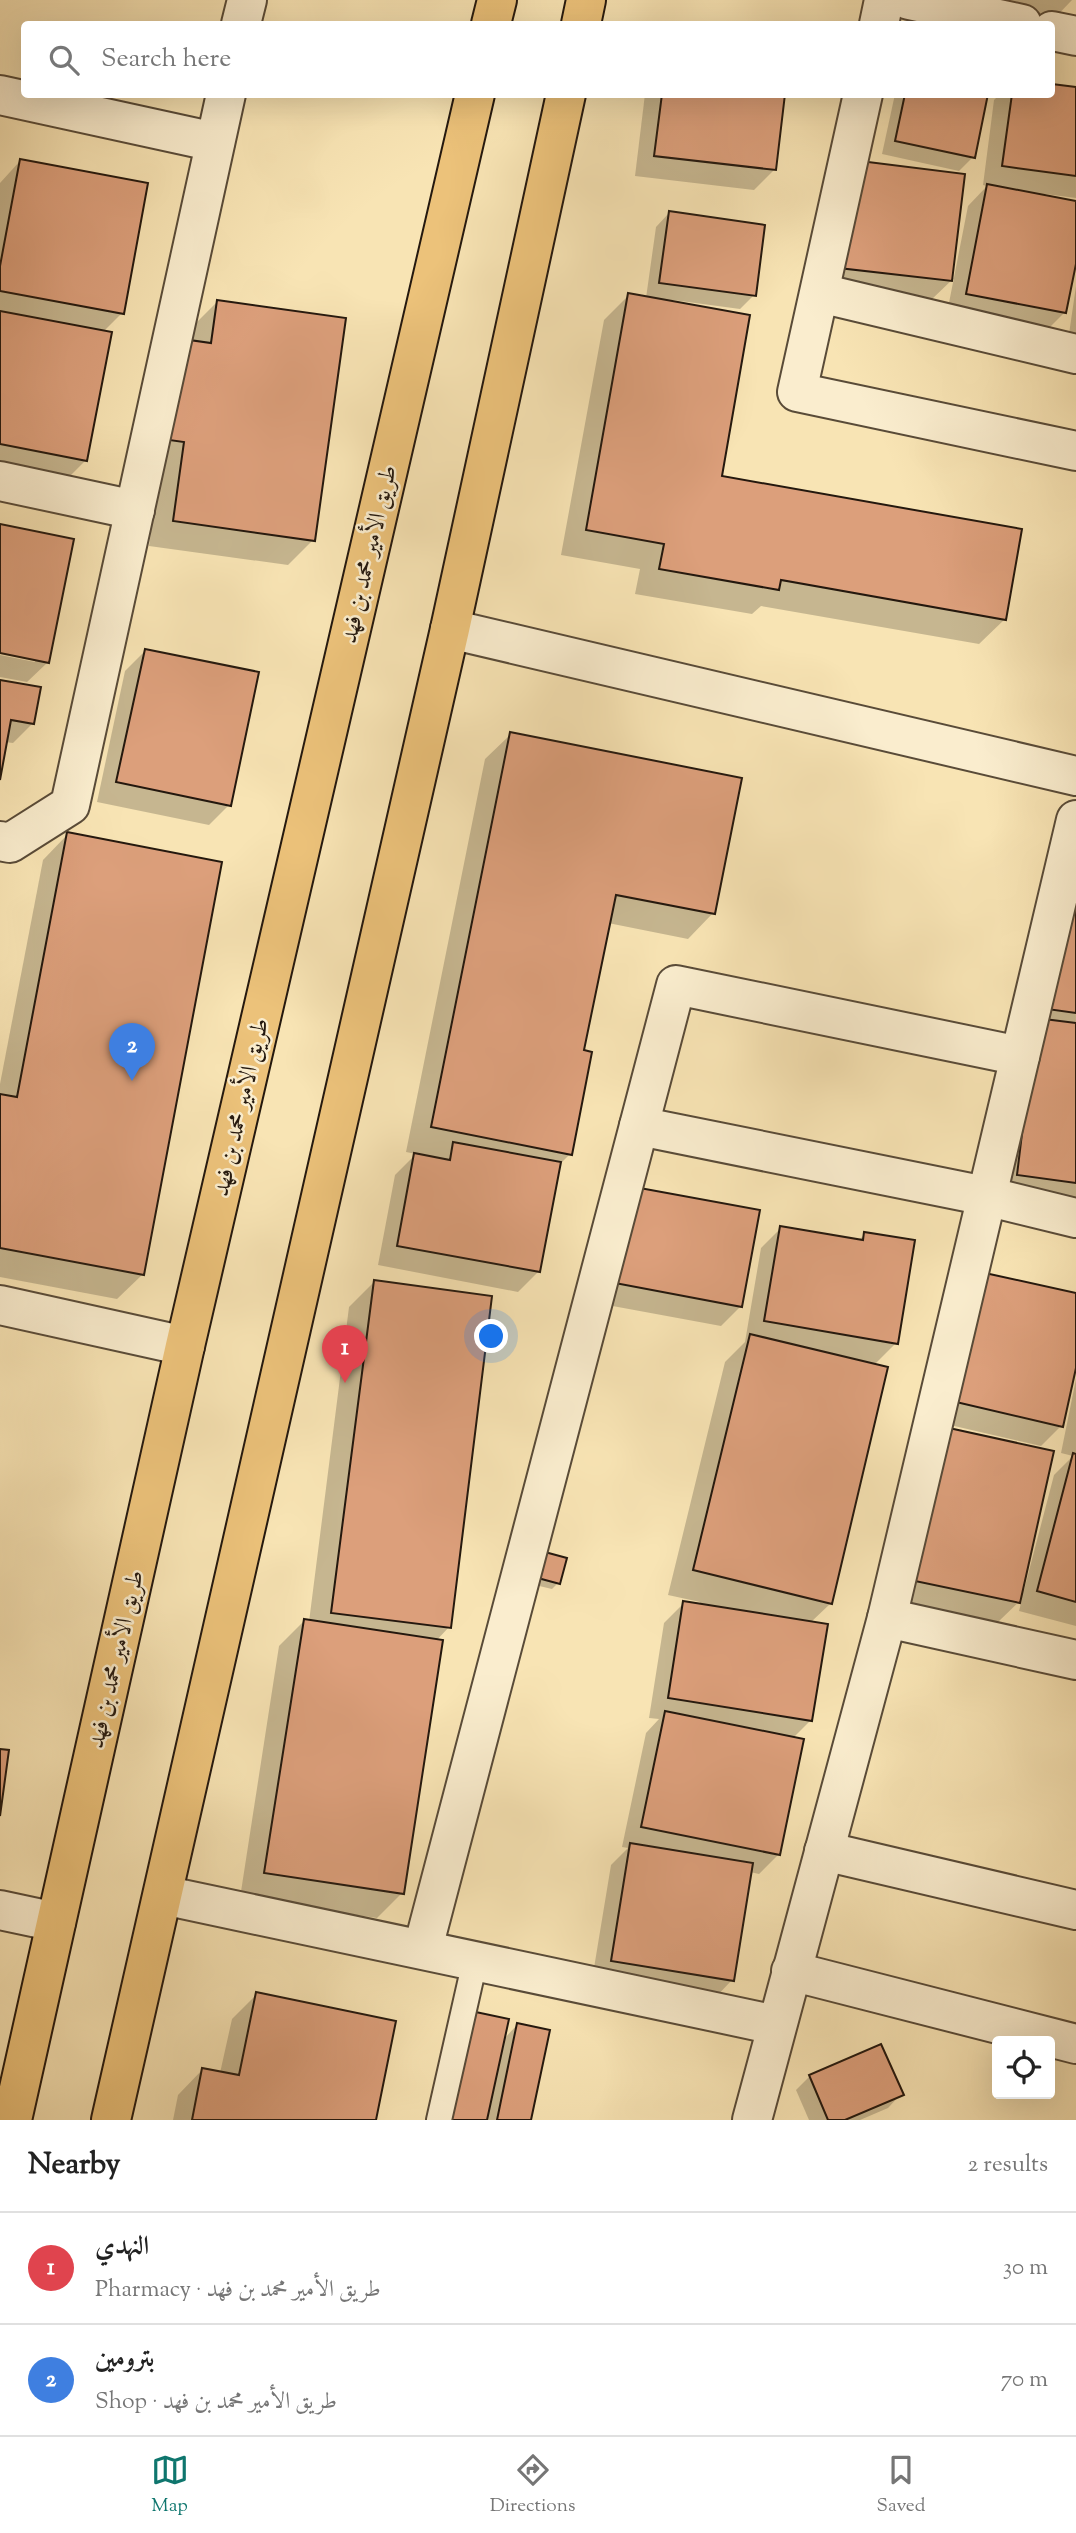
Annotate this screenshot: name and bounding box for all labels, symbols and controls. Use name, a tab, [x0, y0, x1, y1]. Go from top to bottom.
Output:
search box	[21, 21, 1055, 98]
icon: search	[45, 41, 83, 79]
text: Search here	[101, 41, 231, 78]
street label: طريق الأمير محمد بن فهد	[332, 462, 407, 647]
street label: طريق الأمير محمد بن فهد	[204, 1015, 279, 1200]
pin: 2	[109, 1023, 155, 1081]
your location	[474, 1319, 508, 1353]
pin: 1	[322, 1325, 368, 1383]
street label: طريق الأمير محمد بن فهد	[79, 1567, 154, 1752]
map controls	[992, 2036, 1055, 2099]
button: locate	[992, 2036, 1055, 2099]
text: Nearby	[28, 2144, 120, 2187]
text: 2 results	[968, 2149, 1048, 2182]
text: النهدي	[95, 2229, 149, 2266]
text: 1	[47, 2252, 55, 2285]
text: 30 m	[1003, 2252, 1048, 2285]
text: Pharmacy · طريق الأمير محمد بن فهد	[95, 2274, 381, 2307]
text: بترومين	[95, 2341, 155, 2378]
text: 2	[46, 2364, 56, 2397]
text: 70 m	[1001, 2364, 1048, 2397]
text: Shop · طريق الأمير محمد بن فهد	[95, 2386, 337, 2419]
tab: Map	[151, 2451, 189, 2520]
tab: Directions	[490, 2451, 575, 2520]
tab: Saved	[877, 2451, 925, 2520]

